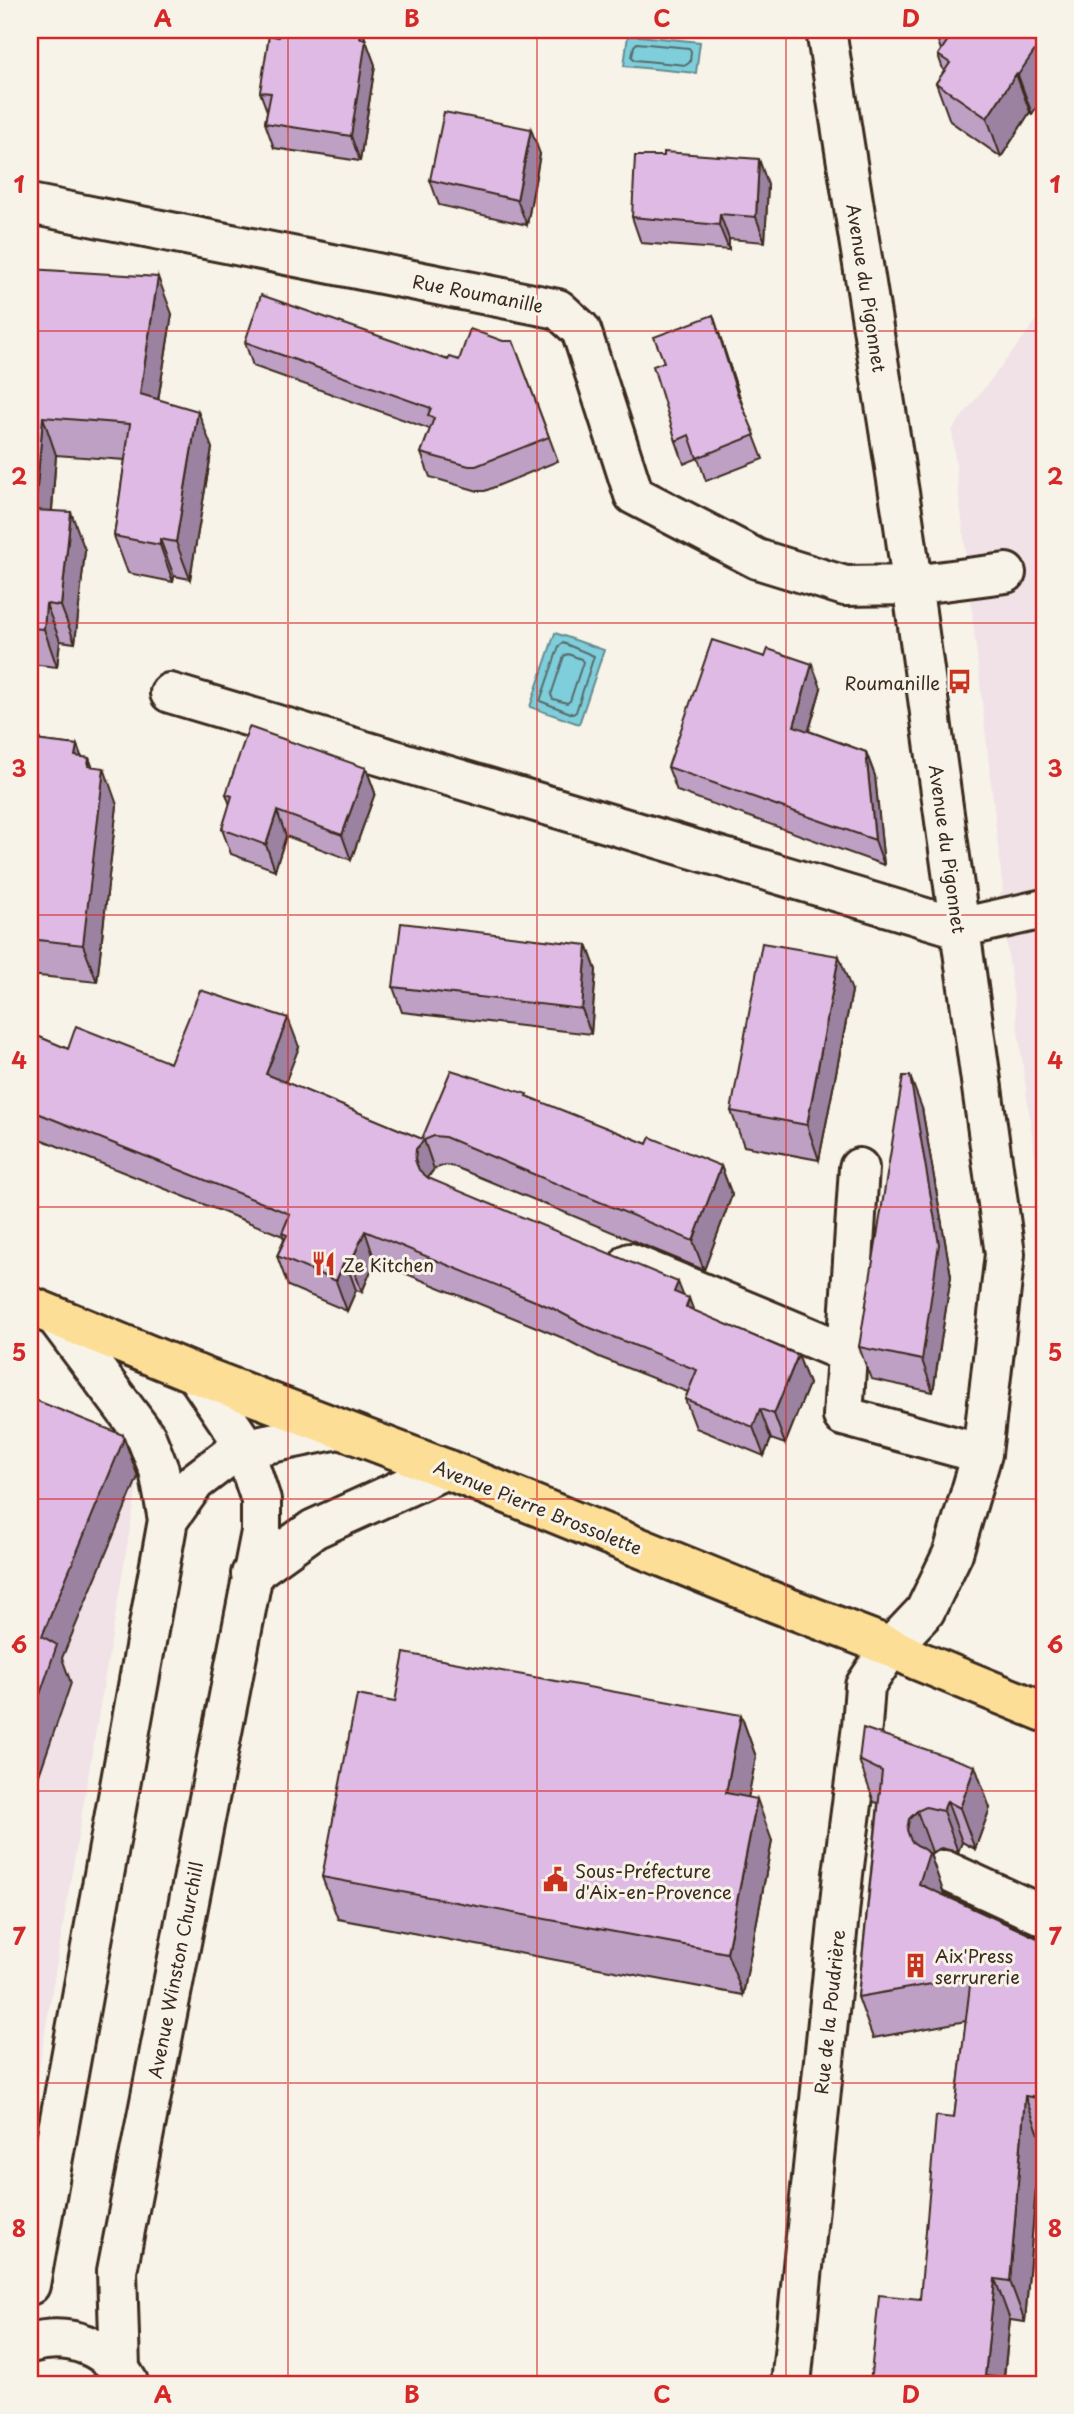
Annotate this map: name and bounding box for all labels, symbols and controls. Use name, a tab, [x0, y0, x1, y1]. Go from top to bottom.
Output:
text: A	[154, 0, 172, 35]
text: B	[404, 0, 420, 35]
text: C	[653, 0, 671, 35]
text: D	[902, 0, 920, 35]
text: 1	[14, 166, 25, 201]
text: 1	[1050, 166, 1061, 201]
street label: Avenue du Pigonnet	[840, 202, 894, 374]
street label: Rue Roumanille	[410, 267, 546, 319]
text: 2	[11, 458, 27, 493]
text: 2	[1047, 458, 1063, 493]
bus stop icon: Roumanille	[946, 668, 974, 696]
place label: Roumanille	[845, 669, 940, 696]
text: 3	[11, 750, 27, 785]
text: 3	[1047, 750, 1063, 785]
street label: Avenue du Pigonnet	[923, 763, 973, 935]
text: 4	[11, 1042, 27, 1077]
text: 4	[1047, 1042, 1063, 1077]
restaurant icon: Ze Kitchen	[309, 1250, 337, 1278]
place label: Ze Kitchen	[343, 1251, 434, 1278]
text: 5	[12, 1334, 26, 1369]
text: 5	[1048, 1334, 1062, 1369]
street label: Avenue Pierre Brossolette	[430, 1453, 646, 1561]
text: 6	[11, 1626, 27, 1661]
text: 6	[1047, 1626, 1063, 1661]
place label: Sous-Préfecture d'Aix-en-Provence	[575, 1857, 732, 1905]
street label: Avenue Winston Churchill	[141, 1859, 209, 2081]
public building icon: Sous-Préfecture d'Aix-en-Provence	[541, 1866, 569, 1894]
text: 7	[12, 1918, 26, 1953]
text: 7	[1048, 1918, 1062, 1953]
street label: Rue de la Poudrière	[807, 1928, 851, 2096]
place label: Aix'Press serrurerie	[935, 1942, 1020, 1990]
building icon: Aix'Press serrurerie	[901, 1951, 929, 1979]
text: 8	[12, 2210, 26, 2245]
text: 8	[1048, 2210, 1062, 2245]
text: A	[154, 2376, 172, 2411]
text: B	[404, 2376, 420, 2411]
text: C	[653, 2376, 671, 2411]
text: D	[902, 2376, 920, 2411]

